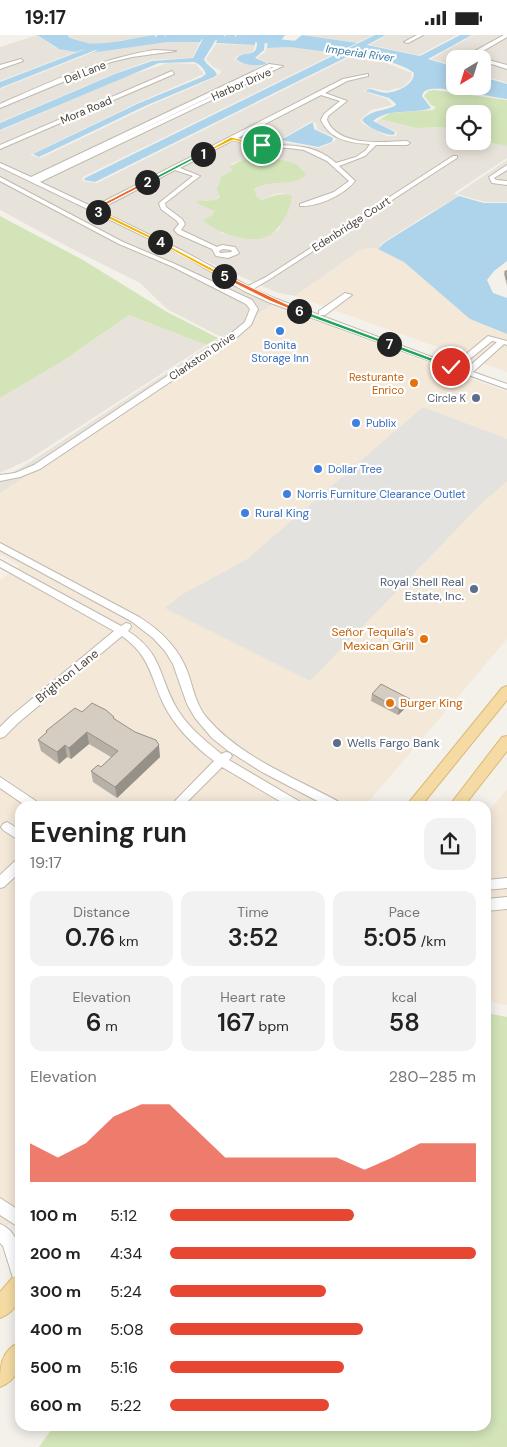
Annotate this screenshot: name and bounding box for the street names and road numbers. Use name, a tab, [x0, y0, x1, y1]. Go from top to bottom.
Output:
street label: Del Lane	[62, 57, 108, 87]
street label: Harbor Drive	[209, 65, 273, 103]
street label: Mora Road	[58, 93, 114, 127]
street label: Edenbridge Court	[309, 194, 393, 254]
street label: Clarkston Drive	[166, 329, 238, 383]
street label: Brighton Lane	[32, 646, 102, 706]

